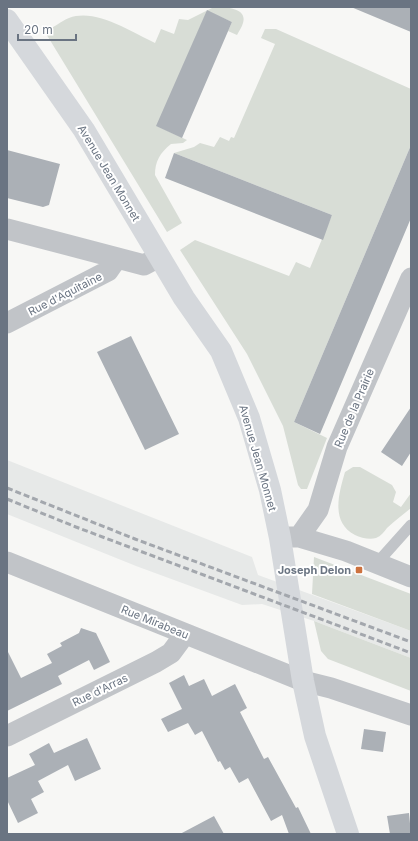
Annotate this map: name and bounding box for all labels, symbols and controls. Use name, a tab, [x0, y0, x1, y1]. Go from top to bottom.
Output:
scale bar	[18, 16, 76, 42]
text: 20 m	[24, 22, 53, 37]
street label: Avenue Jean Monnet	[75, 122, 143, 224]
street label: Rue d'Aquitaine	[26, 269, 104, 319]
street label: Rue de la Prairie	[331, 366, 377, 450]
street label: Avenue Jean Monnet	[236, 403, 280, 513]
place label: Joseph Delon	[278, 563, 351, 577]
marker: Joseph Delon	[354, 565, 364, 575]
street label: Rue Mirabeau	[119, 602, 191, 642]
street label: Rue d'Arras	[70, 670, 130, 710]

